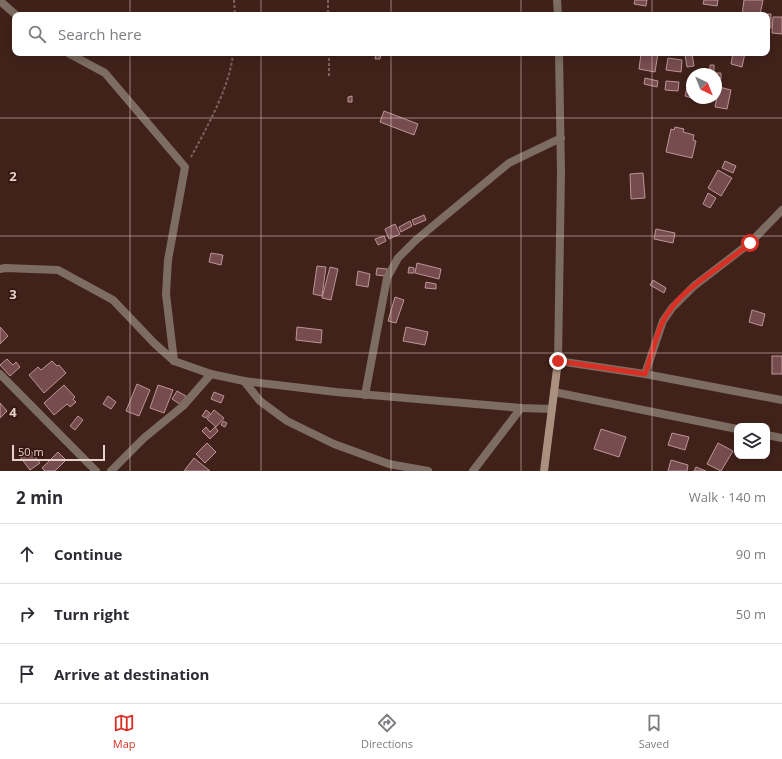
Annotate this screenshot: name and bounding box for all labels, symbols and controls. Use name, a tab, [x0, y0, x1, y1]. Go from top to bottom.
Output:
search box	[12, 12, 770, 56]
icon: search	[26, 23, 48, 45]
text: Search here	[58, 24, 142, 44]
north arrow	[686, 68, 722, 104]
text: 2	[9, 167, 17, 185]
route start	[741, 234, 759, 252]
text: 3	[9, 285, 17, 303]
route end	[549, 352, 567, 370]
text: 4	[9, 403, 17, 421]
map controls	[734, 423, 770, 459]
button: layers	[734, 423, 770, 459]
scale bar	[12, 443, 105, 462]
text: 50 m	[18, 444, 44, 459]
text: 2 min	[16, 486, 63, 509]
text: Walk · 140 m	[689, 488, 766, 506]
icon: ahead	[16, 543, 38, 565]
text: Continue	[54, 544, 122, 564]
text: 90 m	[736, 545, 766, 563]
icon: right	[16, 603, 38, 625]
text: Turn right	[54, 604, 129, 624]
text: 50 m	[736, 605, 766, 623]
icon: arrive	[16, 663, 38, 685]
text: Arrive at destination	[54, 664, 209, 684]
tab: Map	[113, 712, 136, 751]
tab: Directions	[361, 712, 413, 751]
tab: Saved	[639, 712, 669, 751]

